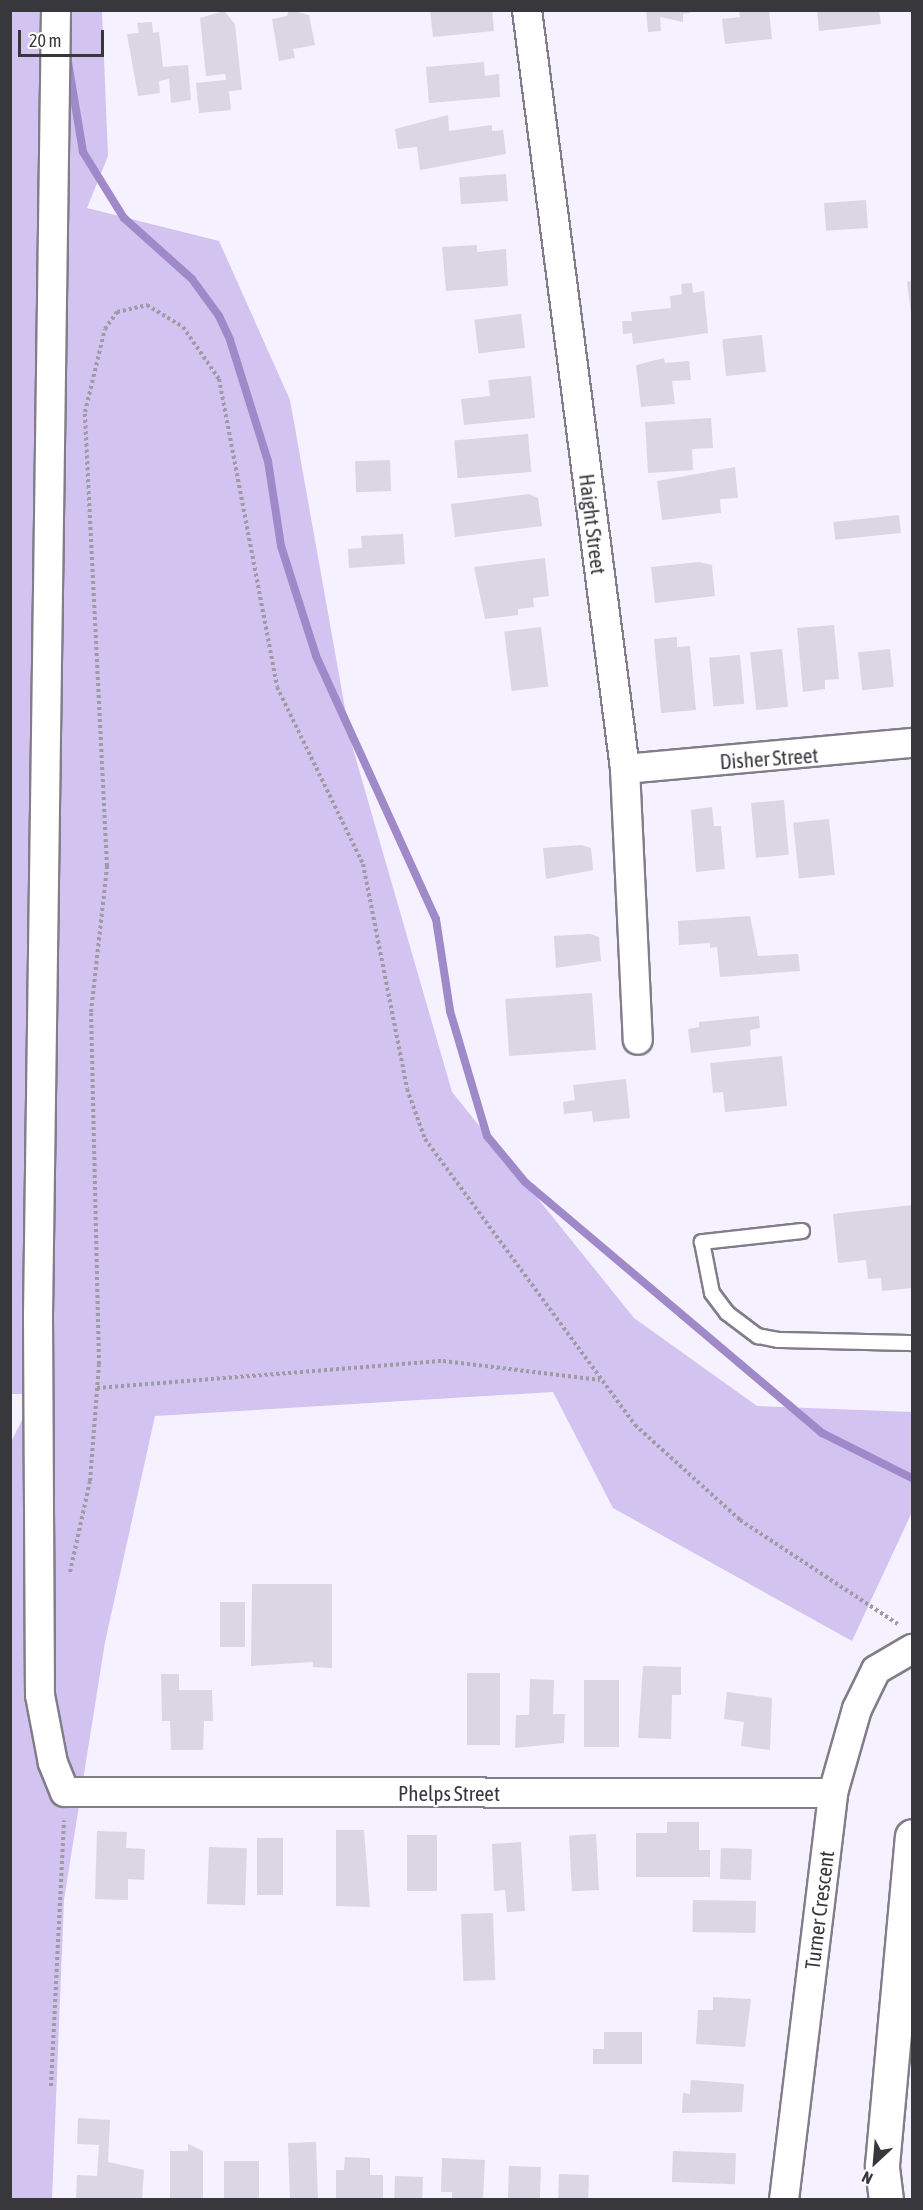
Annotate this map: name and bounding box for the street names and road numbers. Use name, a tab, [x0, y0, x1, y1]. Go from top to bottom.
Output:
street label: Haight Street	[574, 472, 612, 576]
street label: Disher Street	[719, 742, 819, 774]
street label: Phelps Street	[398, 1780, 500, 1806]
street label: Turner Crescent	[799, 1849, 839, 1971]

